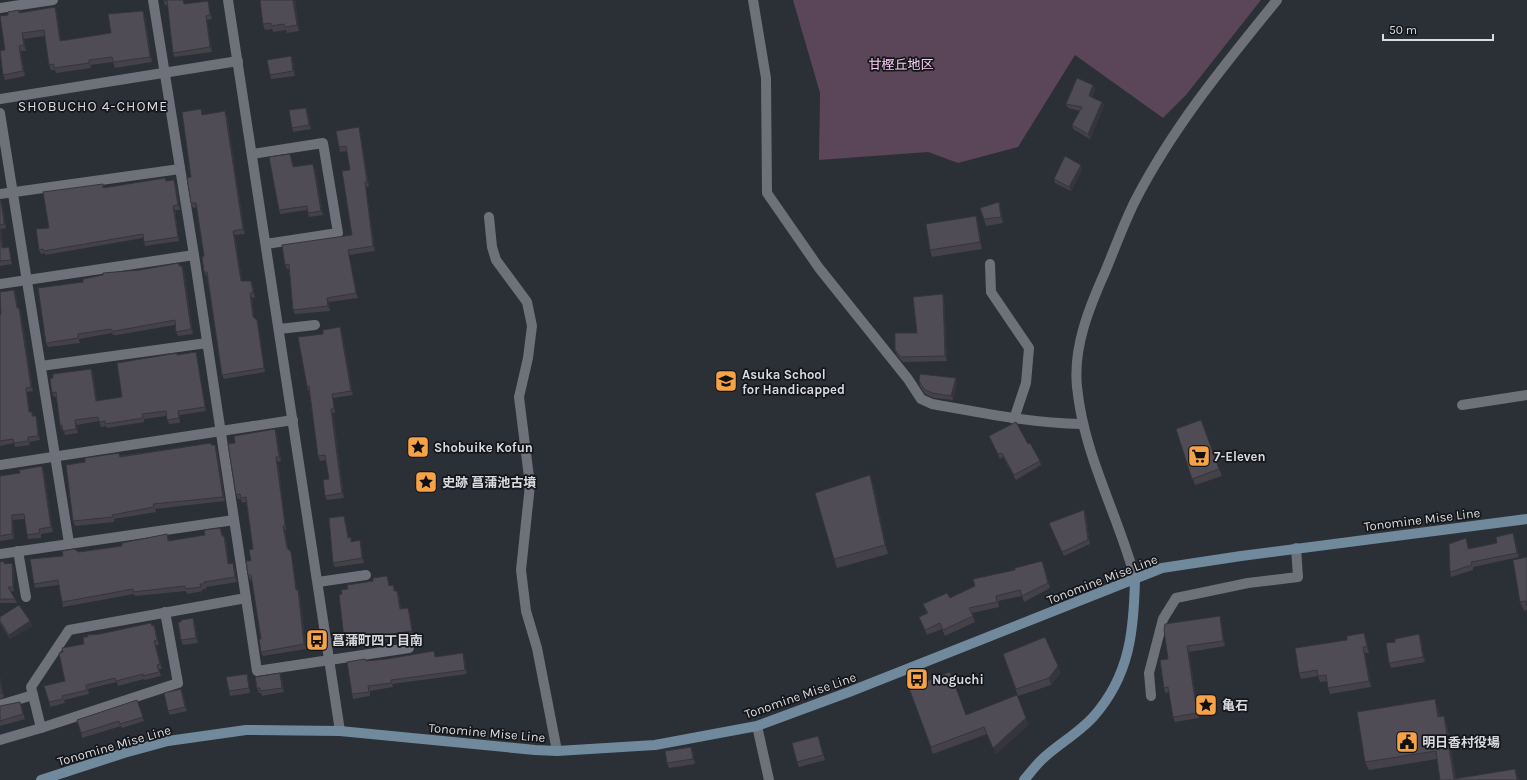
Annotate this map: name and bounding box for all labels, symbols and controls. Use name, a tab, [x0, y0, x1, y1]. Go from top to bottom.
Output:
scale bar	[1383, 16, 1493, 42]
text: 50 m	[1389, 23, 1417, 37]
park label: 甘樫丘地区	[868, 57, 934, 72]
district label: SHOBUCHO 4-CHOME	[18, 98, 168, 115]
place label: Asuka School for Handicapped	[742, 367, 845, 397]
school or university icon: Asuka School for Handicapped	[713, 368, 739, 394]
place icon: Shobuike Kofun	[405, 434, 431, 460]
place label: Shobuike Kofun	[434, 440, 533, 455]
supermarket icon: 7-Eleven	[1186, 443, 1212, 469]
place label: 7-Eleven	[1214, 449, 1266, 464]
place icon: 史跡 菖蒲池古墳	[413, 469, 439, 495]
place label: 史跡 菖蒲池古墳	[442, 475, 536, 490]
street label: Tonomine Mise Line	[1363, 505, 1481, 534]
street label: Tonomine Mise Line	[1045, 551, 1160, 607]
bus stop icon: 菖蒲町四丁目南	[304, 627, 330, 653]
place label: 菖蒲町四丁目南	[332, 633, 423, 648]
bus stop icon: Noguchi	[904, 666, 930, 692]
street label: Tonomine Mise Line	[742, 669, 858, 722]
place label: Noguchi	[932, 672, 984, 687]
place icon: 亀石	[1193, 692, 1219, 718]
place label: 亀石	[1222, 698, 1248, 713]
street label: Tonomine Mise Line	[428, 720, 546, 745]
street label: Tonomine Mise Line	[56, 722, 173, 769]
public building icon: 明日香村役場	[1394, 729, 1420, 755]
place label: 明日香村役場	[1422, 735, 1500, 750]

